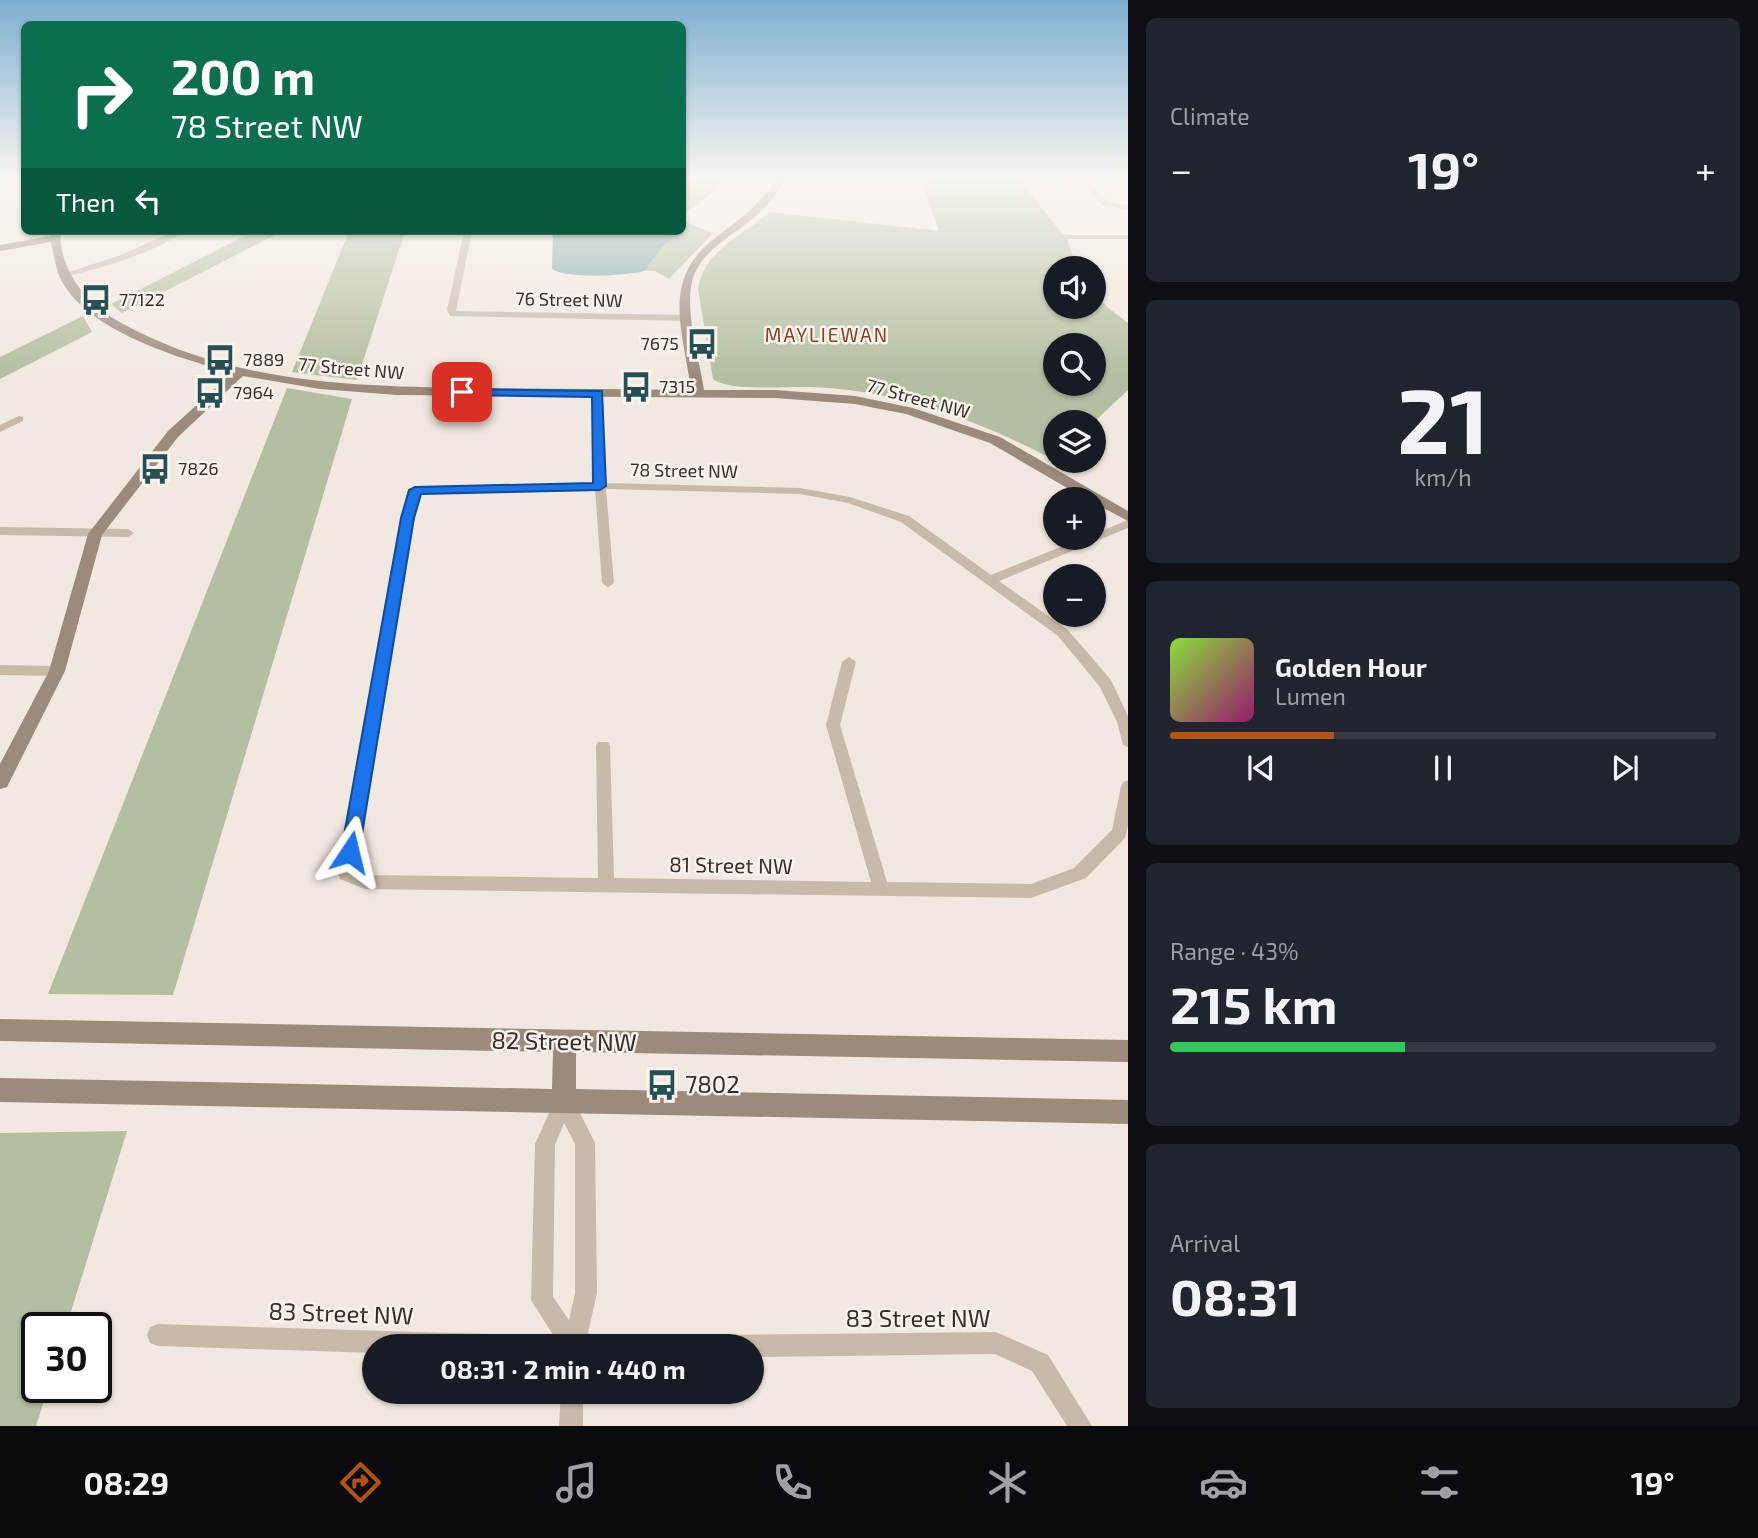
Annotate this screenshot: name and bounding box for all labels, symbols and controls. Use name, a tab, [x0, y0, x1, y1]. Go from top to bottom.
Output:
text: 200 m	[171, 46, 315, 105]
icon: right	[56, 49, 147, 140]
text: Climate	[1170, 102, 1250, 130]
text: 78 Street NW	[171, 106, 363, 144]
text: 19°	[1408, 137, 1479, 199]
text: −	[1170, 146, 1192, 192]
text: +	[1695, 146, 1716, 192]
icon: left	[129, 182, 167, 220]
text: Then	[56, 186, 115, 217]
map controls	[1043, 256, 1106, 627]
button: sound	[1043, 256, 1106, 319]
bus stop icon: 77122	[79, 283, 113, 317]
street label: 76 Street NW	[515, 287, 623, 311]
place label: 77122	[119, 288, 165, 310]
district label: MAYLIEWAN	[765, 323, 889, 346]
bus stop icon: 7675	[685, 327, 719, 361]
place label: 7675	[641, 332, 679, 354]
button: search	[1043, 333, 1106, 396]
bus stop icon: 7889	[203, 343, 237, 377]
place label: 7889	[243, 348, 284, 370]
street label: 77 Street NW	[297, 352, 405, 384]
pin	[432, 362, 492, 422]
text: 21	[1397, 363, 1489, 472]
bus stop icon: 7315	[619, 370, 653, 404]
icon: arrive	[443, 373, 481, 411]
street label: 77 Street NW	[864, 374, 972, 422]
place label: 7315	[659, 375, 695, 397]
bus stop icon: 7964	[193, 376, 227, 410]
place label: 7964	[233, 381, 274, 403]
button: layers	[1043, 410, 1106, 473]
bus stop icon: 7826	[138, 452, 172, 486]
place label: 7826	[178, 457, 219, 479]
street label: 78 Street NW	[630, 458, 738, 482]
text: km/h	[1414, 463, 1472, 491]
button: +	[1043, 487, 1106, 550]
button: −	[1043, 564, 1106, 627]
text: Golden Hour	[1275, 651, 1427, 682]
text: Lumen	[1275, 682, 1346, 710]
icon: previous	[1242, 749, 1280, 787]
icon: pause	[1424, 749, 1462, 787]
icon: next	[1606, 749, 1644, 787]
position arrow	[313, 815, 387, 889]
street label: 81 Street NW	[669, 851, 793, 878]
text: Range · 43%	[1170, 937, 1298, 965]
text: 215 km	[1170, 972, 1338, 1034]
street label: 82 Street NW	[491, 1025, 637, 1056]
bus stop icon: 7802	[645, 1068, 679, 1102]
place label: 7802	[685, 1069, 740, 1098]
text: Arrival	[1170, 1229, 1240, 1257]
text: 08:31	[1170, 1264, 1301, 1326]
street label: 83 Street NW	[268, 1295, 414, 1330]
street label: 83 Street NW	[846, 1303, 991, 1332]
speed limit sign: 30	[21, 1312, 112, 1403]
text: 08:31 · 2 min · 440 m	[440, 1353, 686, 1384]
icon: directions	[336, 1458, 385, 1507]
icon: music	[552, 1458, 601, 1507]
icon: phone	[768, 1458, 817, 1507]
icon: climate	[983, 1458, 1032, 1507]
icon: car	[1199, 1458, 1248, 1507]
icon: filters	[1415, 1458, 1464, 1507]
text: 08:29	[83, 1463, 169, 1501]
text: 19°	[1631, 1463, 1675, 1501]

